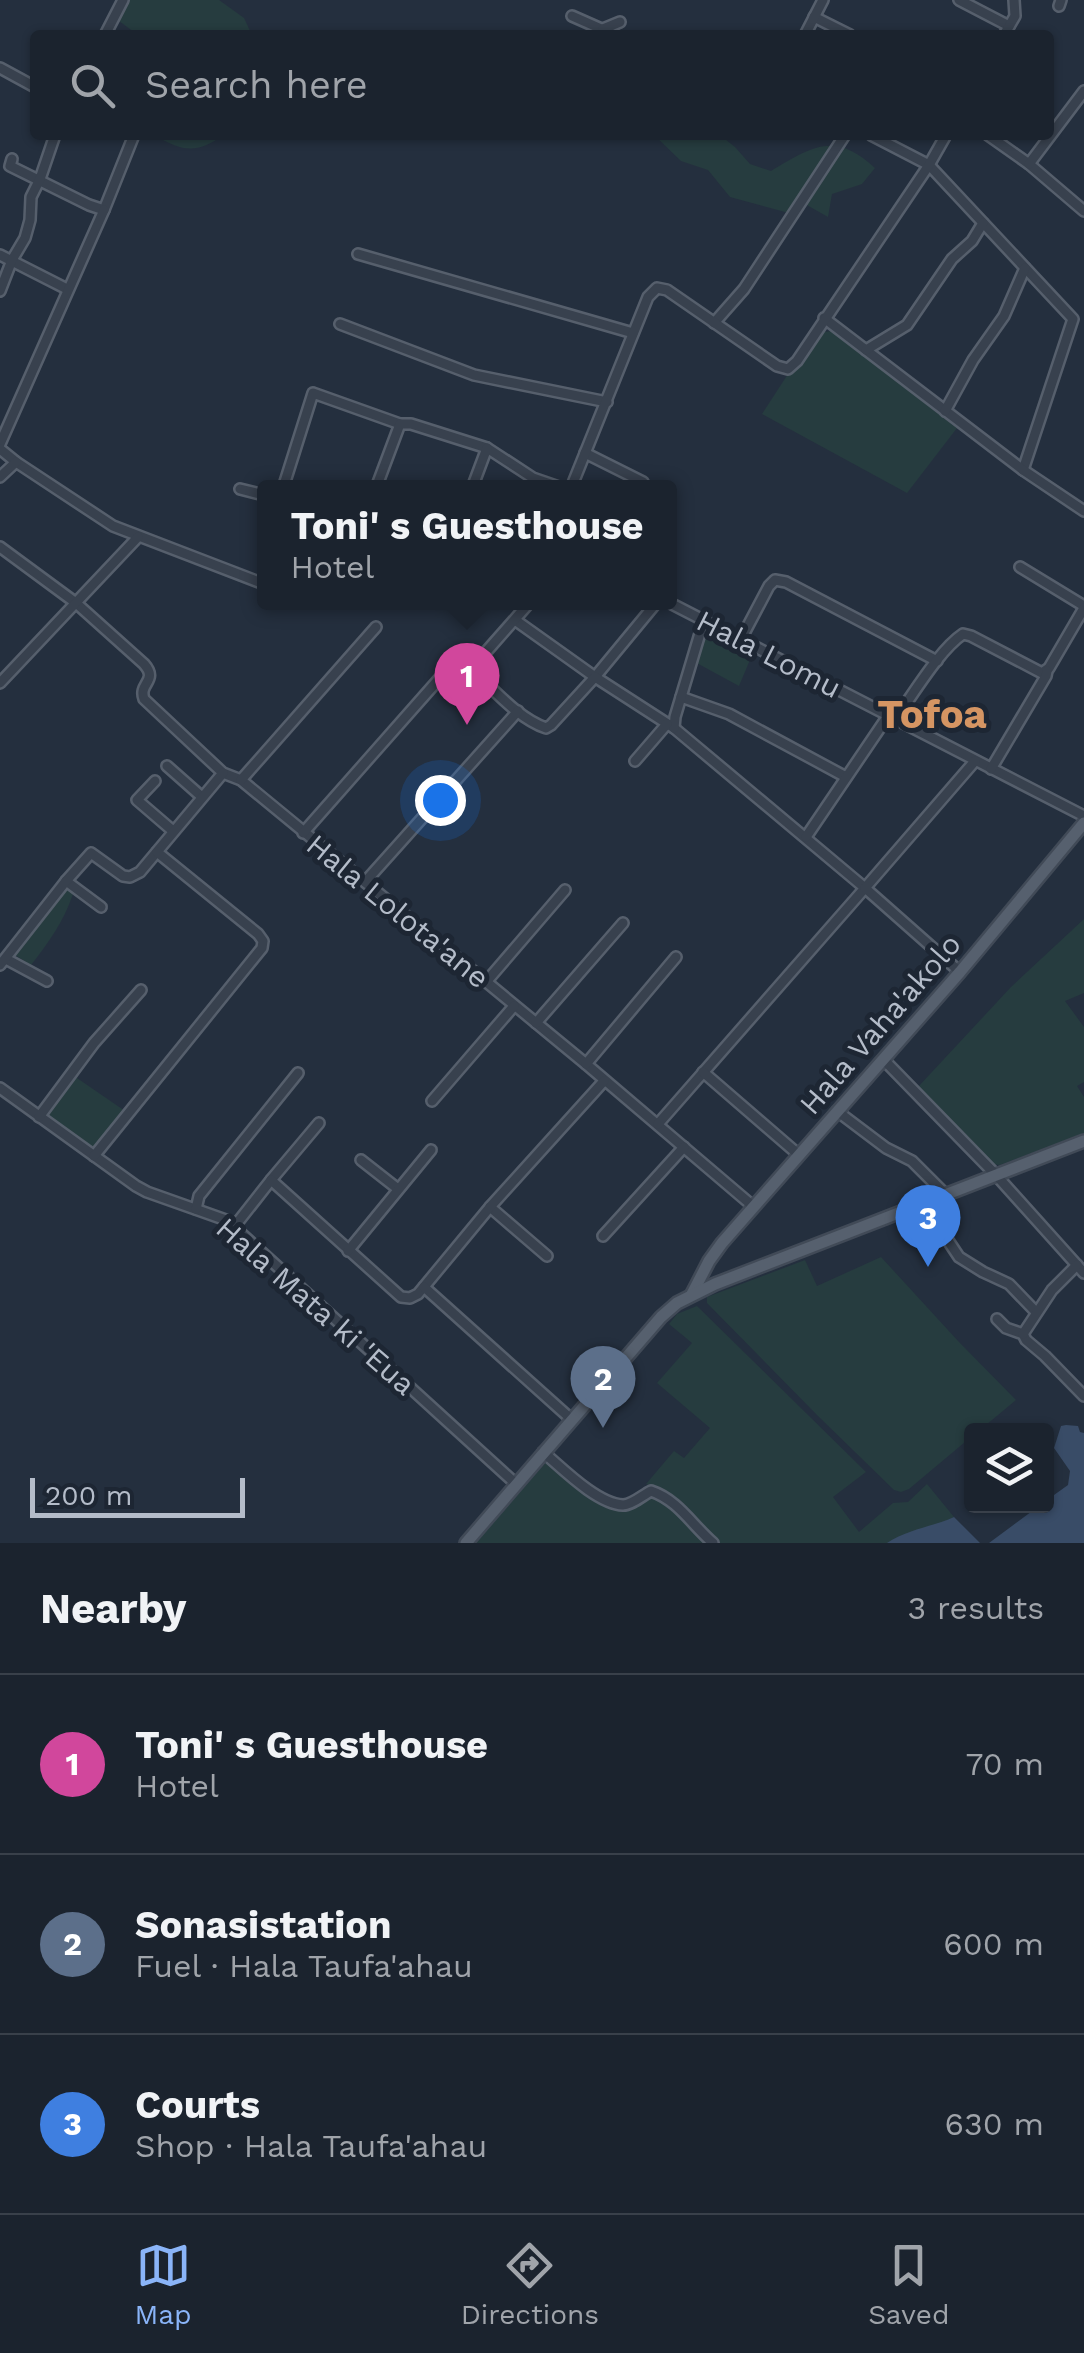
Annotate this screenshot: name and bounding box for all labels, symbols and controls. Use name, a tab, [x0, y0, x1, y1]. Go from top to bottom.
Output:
search box	[30, 30, 1054, 140]
icon: search	[65, 58, 120, 113]
text: Search here	[145, 63, 368, 107]
popup	[257, 480, 677, 610]
text: Toni' s Guesthouse	[290, 504, 644, 548]
text: Hotel	[290, 548, 374, 586]
street label: Hala Lomu	[691, 603, 847, 705]
pin: 1	[434, 642, 500, 725]
district label: Tofoa	[877, 691, 987, 738]
your location	[415, 775, 466, 826]
street label: Hala Lolota'ane	[300, 827, 496, 995]
street label: Hala Vaha'akolo	[792, 927, 968, 1121]
pin: 3	[896, 1184, 960, 1267]
street label: Hala Mata ki 'Eua	[209, 1210, 423, 1402]
pin: 2	[570, 1346, 636, 1428]
map controls	[964, 1423, 1054, 1513]
button: layers	[964, 1423, 1054, 1513]
scale bar	[30, 1473, 245, 1518]
text: 200 m	[45, 1479, 132, 1512]
text: Nearby	[40, 1584, 187, 1633]
text: 3 results	[907, 1589, 1044, 1627]
text: Toni' s Guesthouse	[135, 1723, 488, 1767]
text: 1	[66, 1745, 79, 1783]
text: 70 m	[965, 1745, 1044, 1783]
text: Hotel	[135, 1767, 219, 1805]
text: Sonasistation	[135, 1903, 392, 1947]
text: 2	[63, 1925, 82, 1963]
text: 600 m	[943, 1925, 1044, 1963]
text: Fuel · Hala Taufa'ahau	[135, 1947, 473, 1985]
text: Courts	[135, 2083, 260, 2127]
text: 3	[63, 2105, 82, 2143]
text: 630 m	[945, 2105, 1044, 2143]
text: Shop · Hala Taufa'ahau	[135, 2127, 487, 2165]
tab: Map	[135, 2238, 192, 2331]
tab: Directions	[461, 2238, 599, 2331]
tab: Saved	[868, 2238, 949, 2331]

